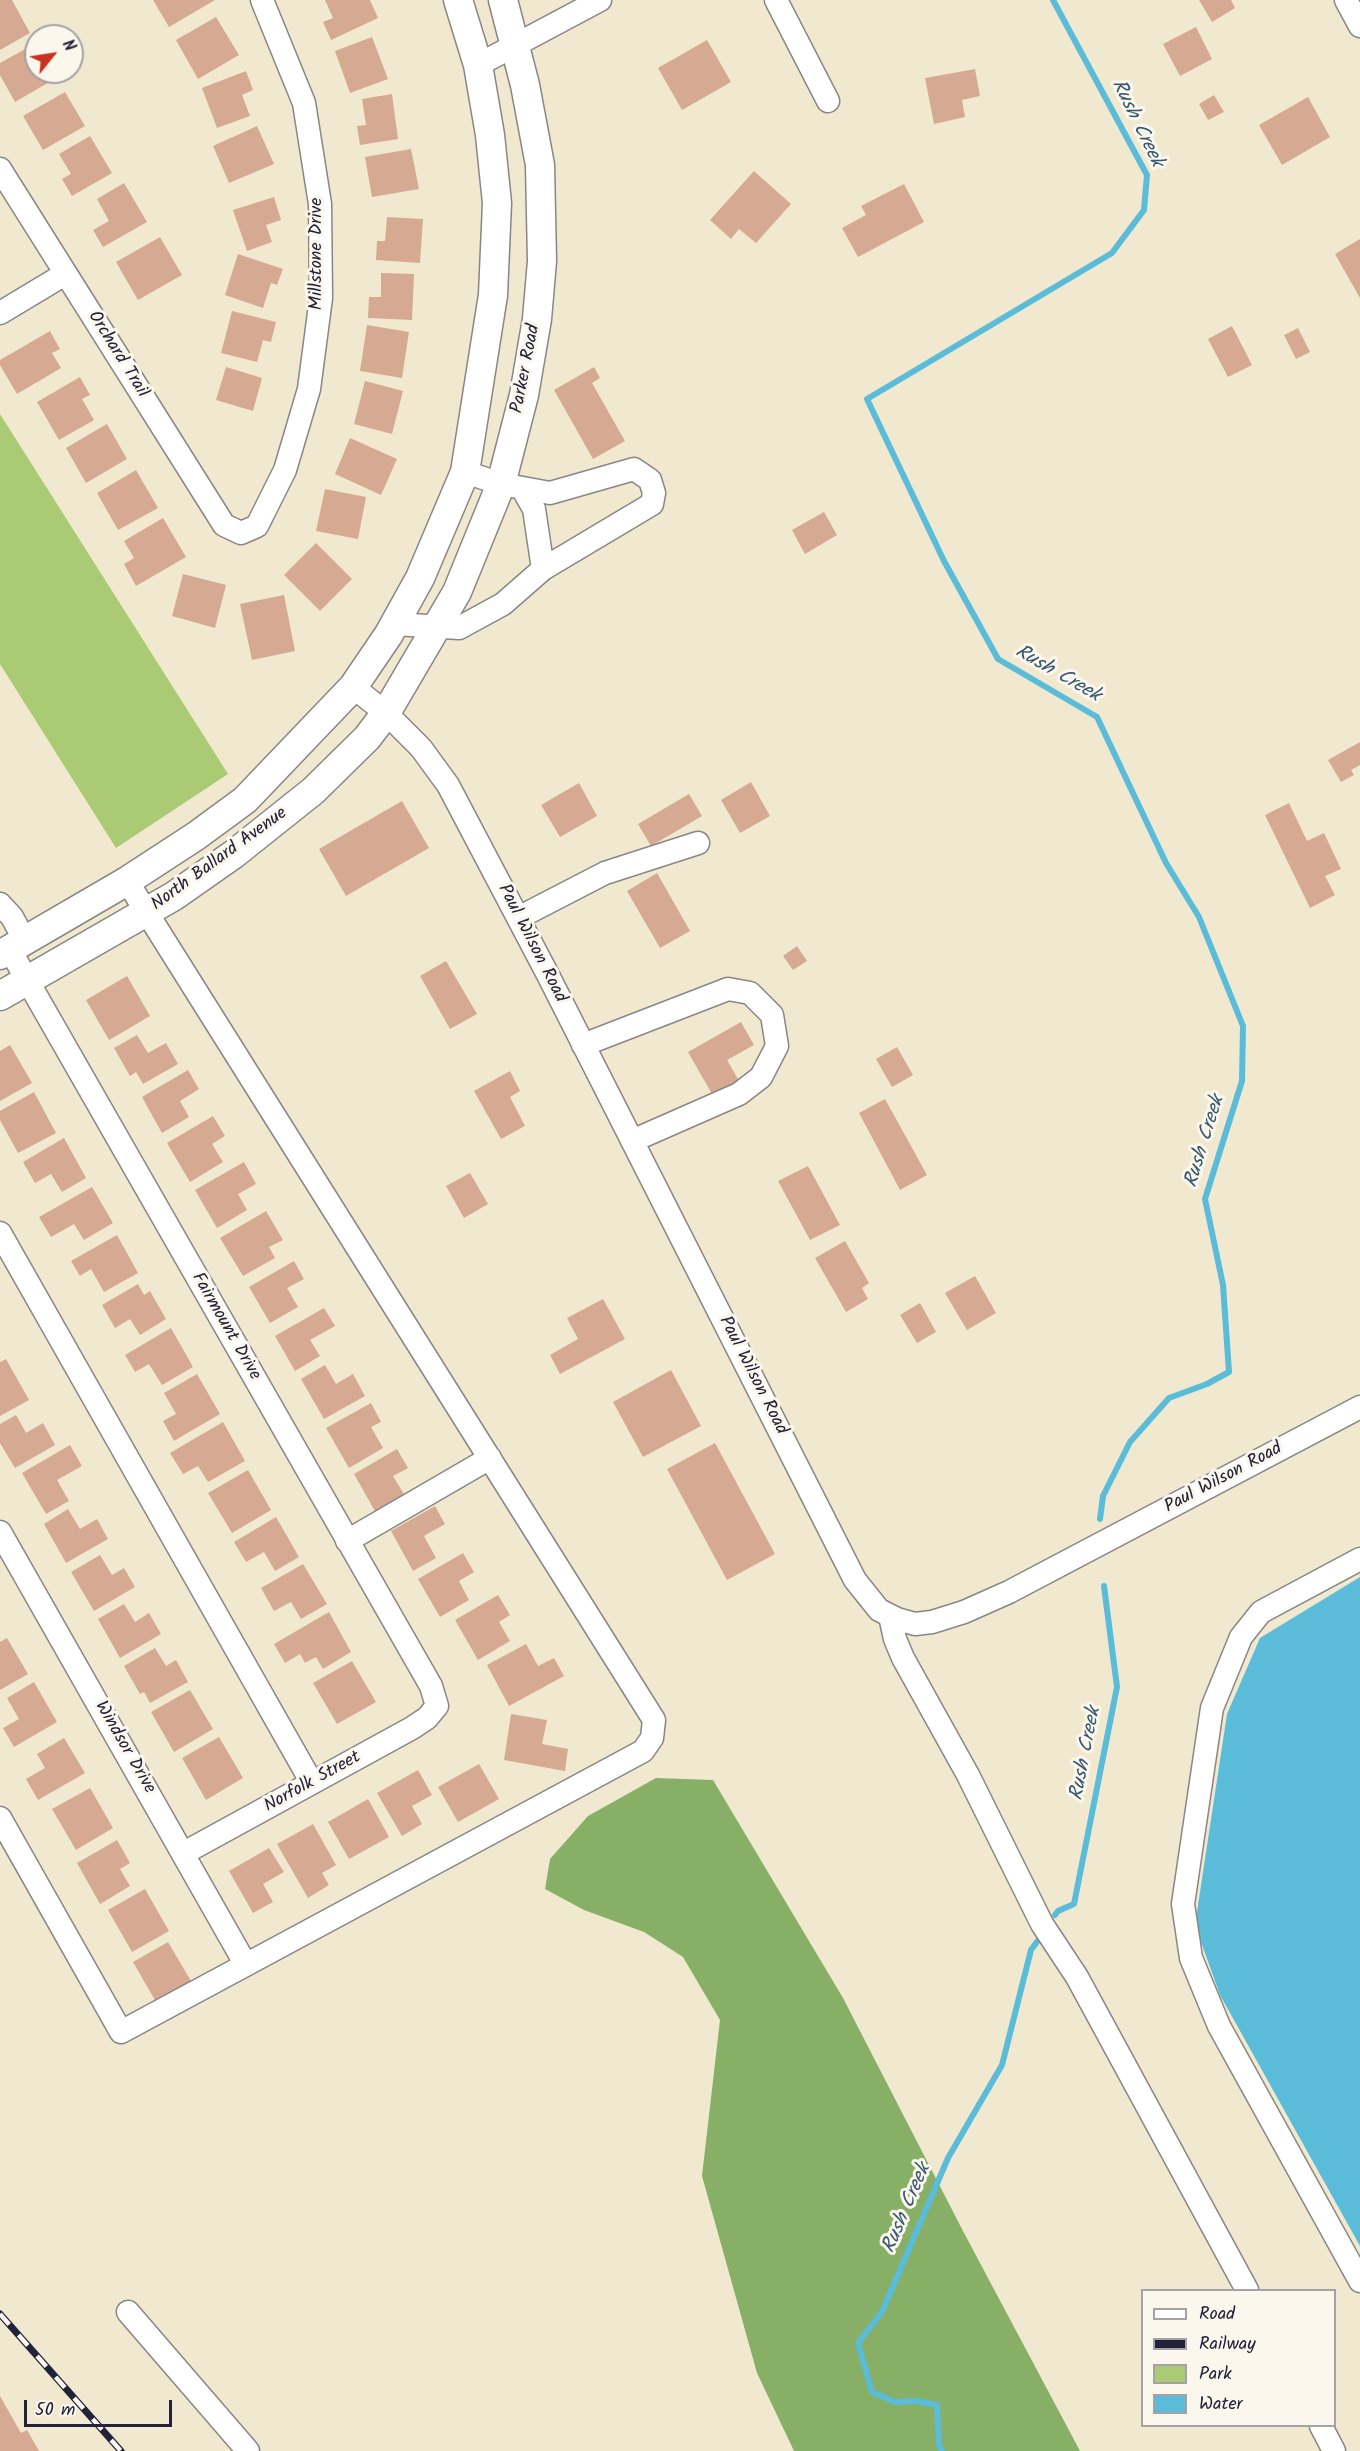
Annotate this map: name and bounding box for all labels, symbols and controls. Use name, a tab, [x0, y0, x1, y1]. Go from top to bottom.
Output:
north arrow	[24, 24, 84, 84]
text: N	[55, 35, 82, 56]
water label: Rush Creek	[1104, 76, 1168, 172]
street label: Millstone Drive	[307, 198, 329, 310]
street label: Orchard Trail	[82, 308, 152, 402]
street label: Parker Road	[508, 323, 546, 415]
water label: Rush Creek	[1010, 641, 1104, 709]
street label: North Ballard Avenue	[148, 804, 292, 916]
street label: Paul Wilson Road	[492, 881, 570, 1007]
water label: Rush Creek	[1181, 1093, 1231, 1191]
street label: Fairmount Drive	[186, 1269, 264, 1385]
street label: Paul Wilson Road	[713, 1313, 791, 1439]
street label: Paul Wilson Road	[1162, 1439, 1286, 1519]
street label: Windsor Drive	[89, 1698, 159, 1798]
water label: Rush Creek	[1066, 1705, 1108, 1803]
street label: Norfolk Street	[261, 1748, 365, 1818]
water label: Rush Creek	[878, 2161, 938, 2257]
legend	[1141, 2289, 1336, 2427]
text: Road	[1199, 2300, 1235, 2329]
text: Railway	[1199, 2330, 1256, 2359]
text: Park	[1199, 2360, 1232, 2389]
scale bar	[27, 2388, 176, 2426]
text: Water	[1199, 2390, 1243, 2419]
text: 50 m	[35, 2396, 75, 2425]

